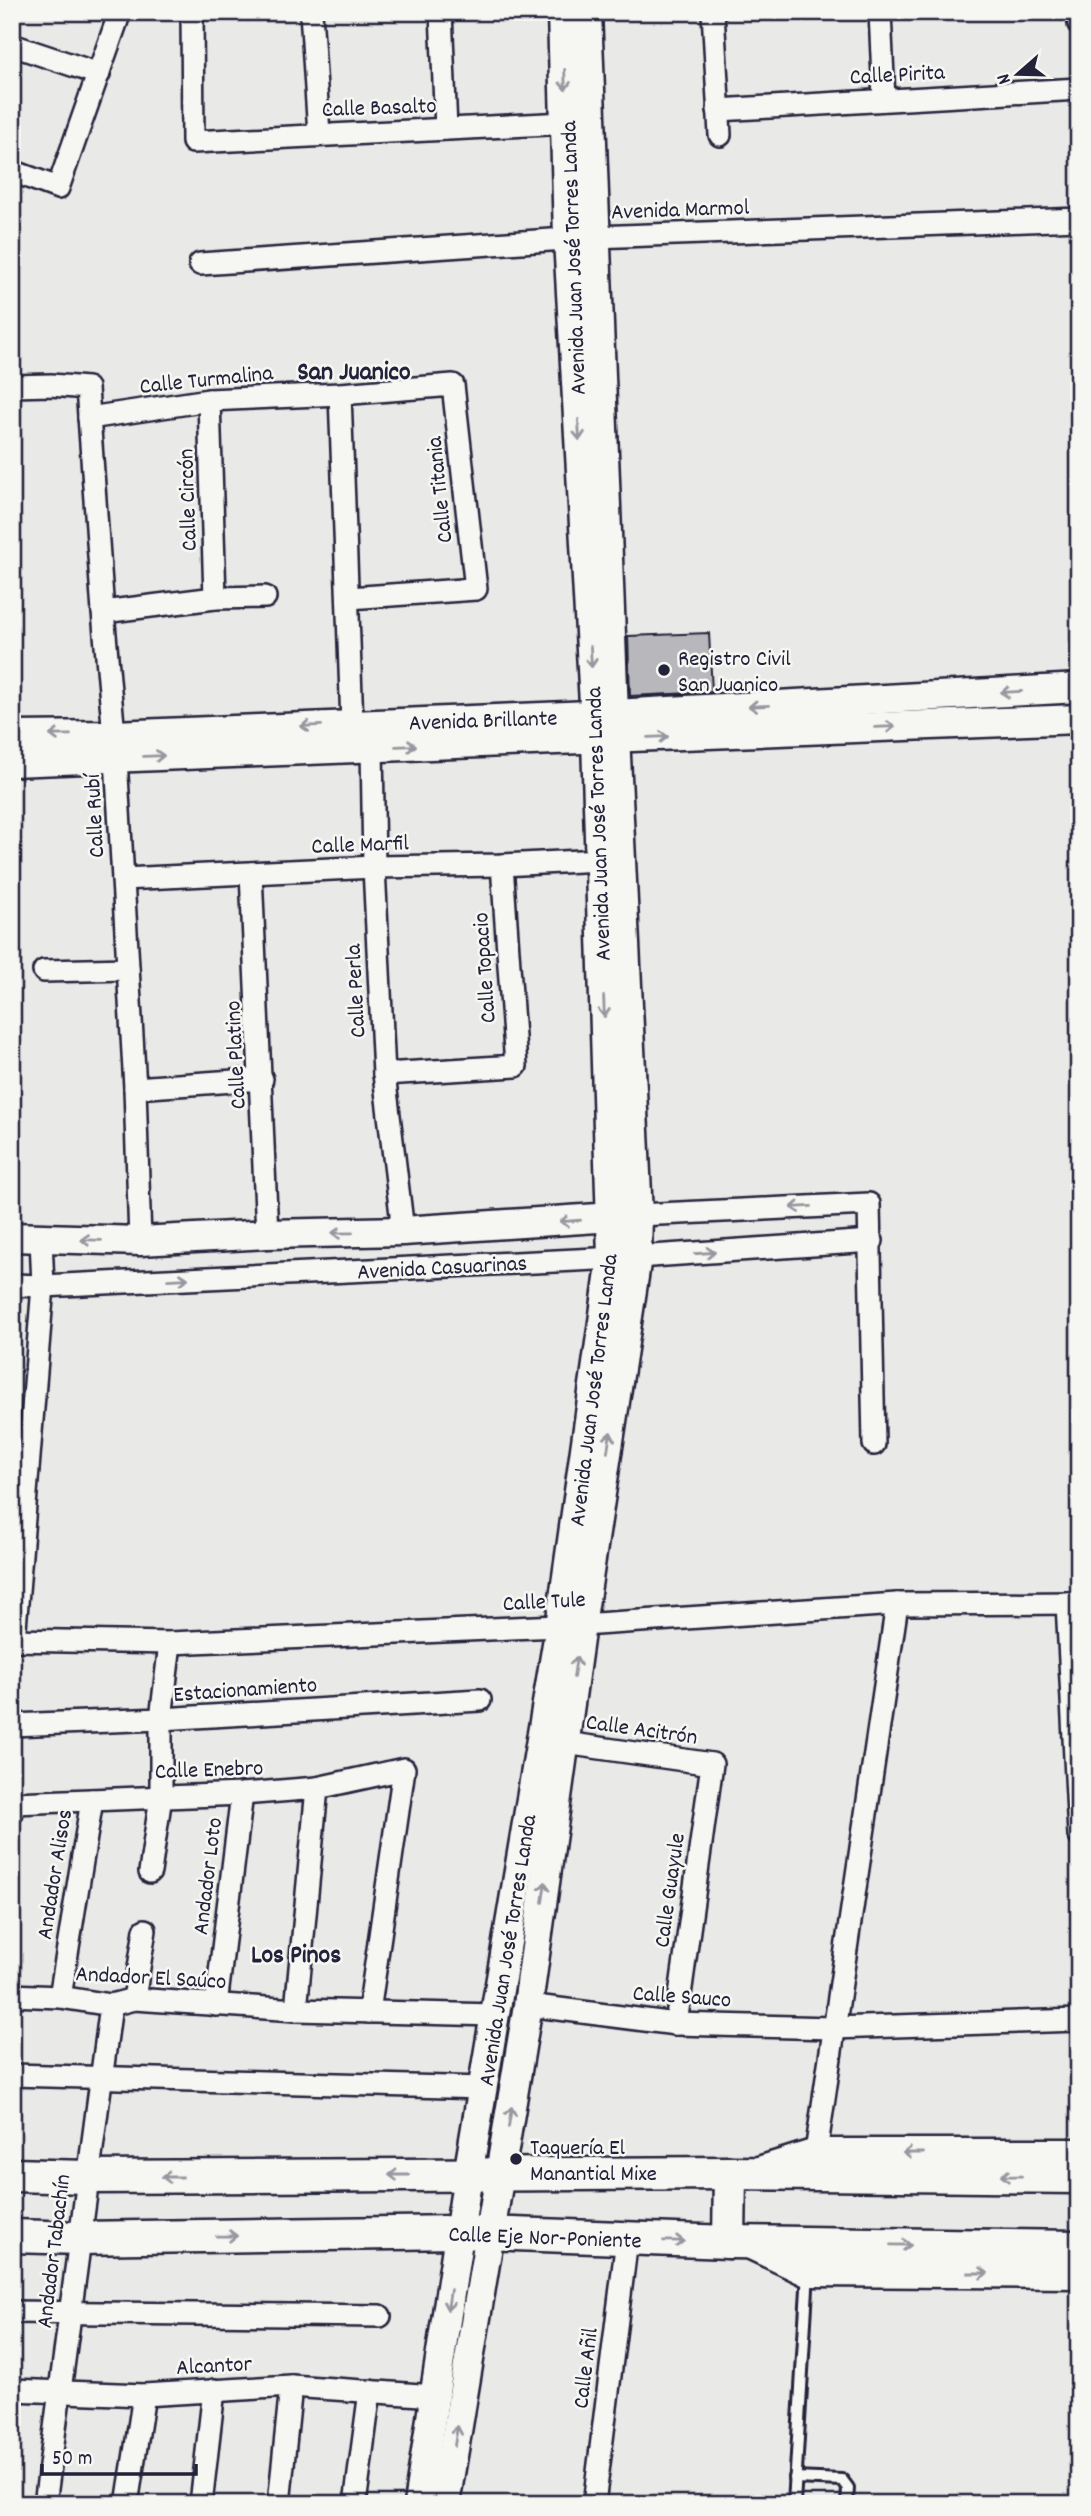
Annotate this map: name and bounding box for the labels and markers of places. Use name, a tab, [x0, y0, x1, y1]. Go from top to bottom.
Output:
place label: Registro Civil San Juanico	[678, 644, 791, 703]
marker: Registro Civil San Juanico	[656, 662, 672, 678]
place label: Taquería El Manantial Mixe	[530, 2133, 657, 2192]
marker: Taquería El Manantial Mixe	[508, 2151, 524, 2167]

